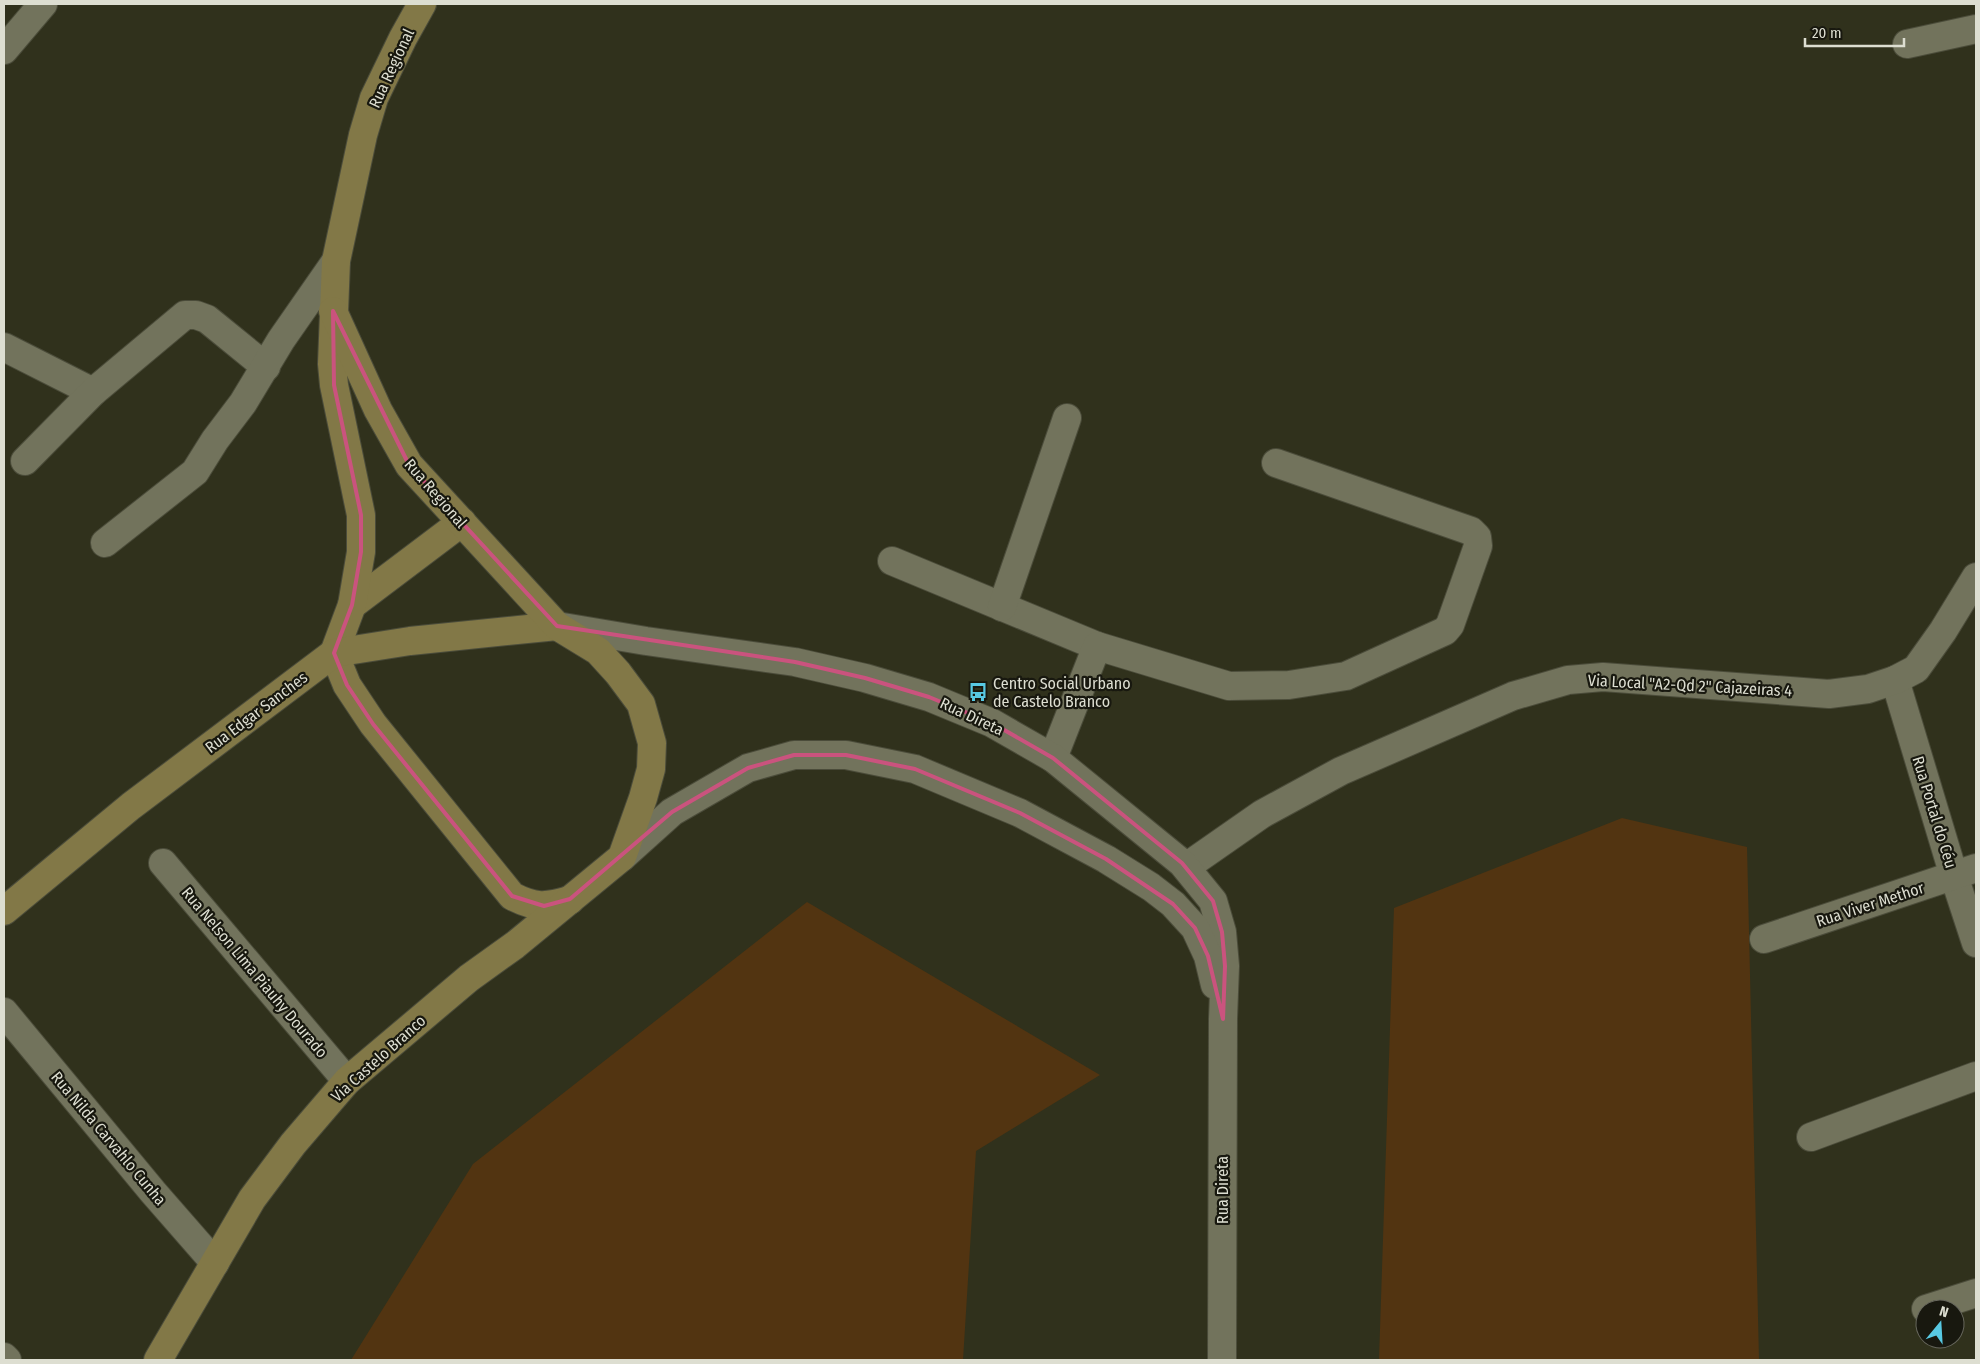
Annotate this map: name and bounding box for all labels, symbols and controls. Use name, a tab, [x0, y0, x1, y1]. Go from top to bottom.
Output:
scale bar	[1805, 15, 1904, 47]
text: 20 m	[1812, 24, 1842, 42]
street label: Rua Regional	[365, 26, 418, 111]
street label: Rua Regional	[400, 455, 471, 532]
street label: Rua Edgar Sanches	[201, 668, 311, 757]
street label: Via Local "A2-Qd 2" Cajazeiras 4	[1587, 671, 1793, 700]
place label: Centro Social Urbano de Castelo Branco	[993, 674, 1131, 711]
bus stop icon: Centro Social Urbano de Castelo Branco	[967, 681, 989, 703]
street label: Rua Direta	[937, 693, 1007, 739]
street label: Rua Portal do Céu	[1908, 754, 1961, 870]
street label: Rua Viver Methor	[1814, 878, 1927, 931]
street label: Rua Nelson Lima Piauhy Dourado	[178, 883, 332, 1061]
street label: Via Castelo Branco	[327, 1011, 430, 1106]
street label: Rua Nilda Carvahlo Cunha	[47, 1068, 170, 1209]
street label: Rua Direta	[1213, 1156, 1232, 1224]
north arrow	[1915, 1299, 1965, 1349]
text: N	[1937, 1303, 1950, 1321]

